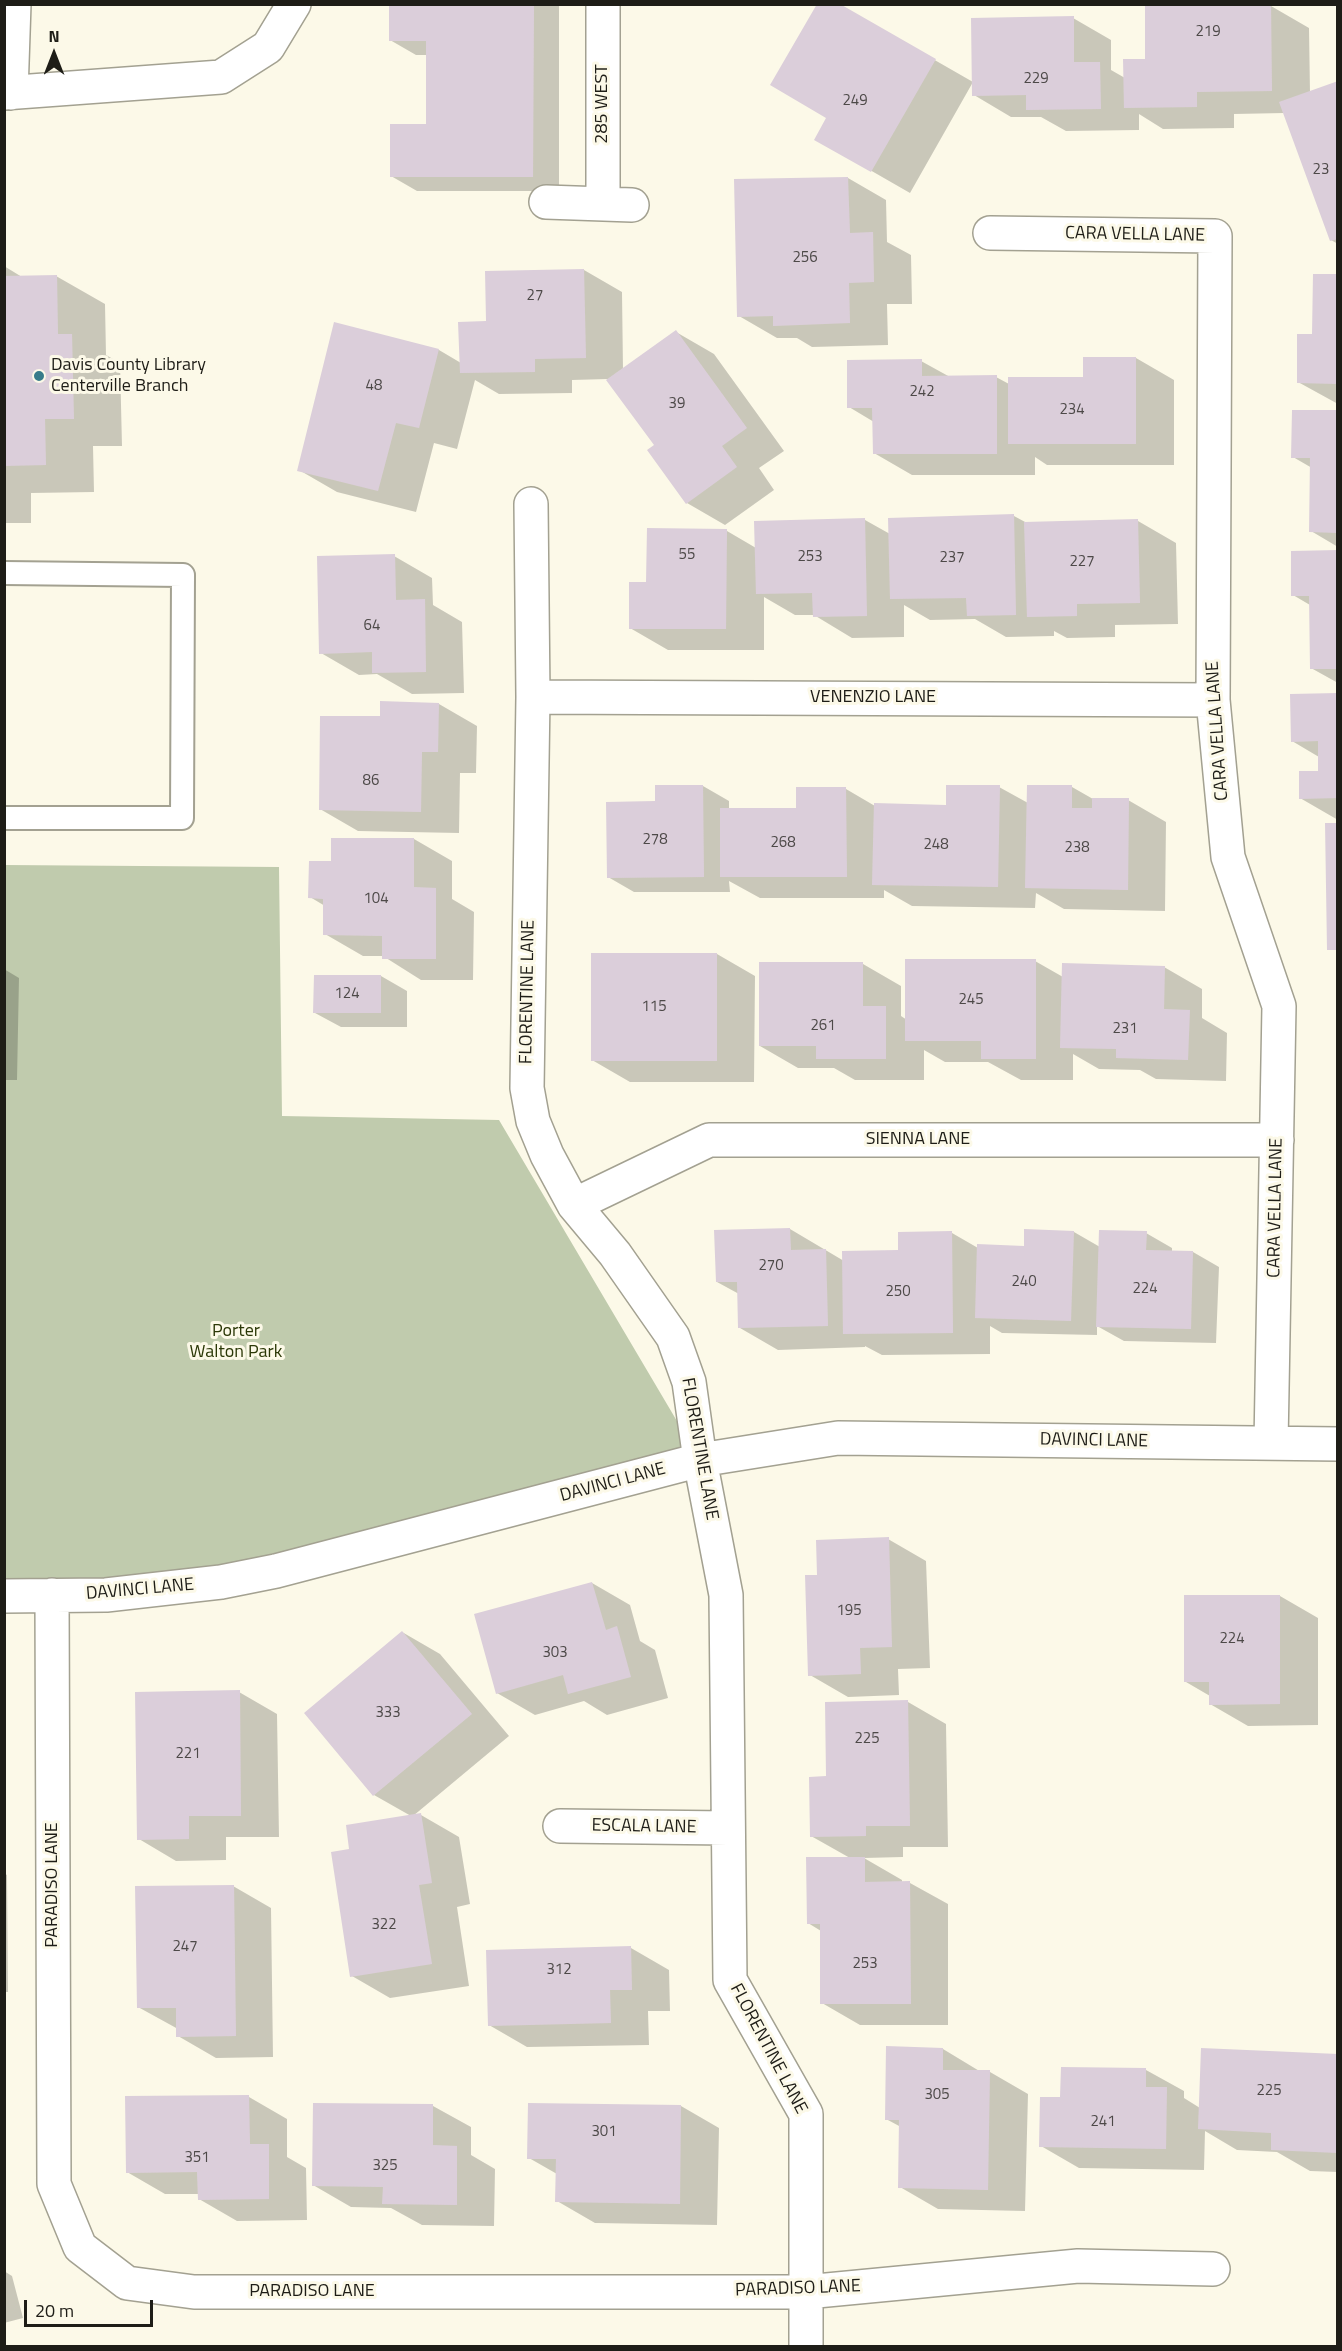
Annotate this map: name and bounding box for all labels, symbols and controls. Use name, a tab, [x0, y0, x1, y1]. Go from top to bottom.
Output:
house number: 219	[1195, 23, 1221, 41]
north arrow	[24, 24, 84, 84]
text: N	[48, 24, 60, 48]
street label: 285 WEST	[592, 64, 614, 144]
house number: 229	[1023, 70, 1049, 88]
house number: 249	[842, 92, 868, 110]
house number: 23	[1313, 161, 1329, 179]
street label: CARA VELLA LANE	[1065, 223, 1205, 247]
house number: 256	[792, 249, 818, 267]
house number: 27	[527, 287, 543, 305]
place label: Davis County Library Centerville Branch	[51, 355, 206, 398]
marker: Davis County Library Centerville Branch	[32, 369, 46, 383]
house number: 48	[366, 377, 382, 395]
house number: 242	[909, 383, 935, 401]
house number: 39	[669, 395, 685, 413]
house number: 234	[1059, 401, 1085, 419]
house number: 55	[679, 546, 695, 564]
house number: 253	[797, 548, 823, 566]
house number: 237	[939, 549, 965, 567]
house number: 227	[1069, 553, 1095, 571]
house number: 64	[364, 617, 380, 635]
street label: CARA VELLA LANE	[1202, 660, 1234, 802]
street label: VENENZIO LANE	[810, 687, 936, 709]
house number: 86	[363, 772, 379, 790]
house number: 278	[642, 831, 668, 849]
house number: 268	[770, 834, 796, 852]
house number: 248	[923, 836, 949, 854]
house number: 238	[1064, 839, 1090, 857]
house number: 104	[363, 890, 389, 908]
street label: FLORENTINE LANE	[516, 920, 540, 1064]
house number: 124	[334, 985, 360, 1003]
house number: 245	[958, 991, 984, 1009]
house number: 115	[641, 998, 667, 1016]
house number: 261	[810, 1017, 836, 1035]
house number: 231	[1112, 1020, 1138, 1038]
street label: SIENNA LANE	[866, 1129, 970, 1151]
street label: CARA VELLA LANE	[1264, 1138, 1288, 1278]
house number: 270	[758, 1257, 784, 1275]
house number: 240	[1011, 1273, 1037, 1291]
house number: 224	[1132, 1280, 1158, 1298]
house number: 250	[885, 1283, 911, 1301]
park label: Porter Walton Park	[190, 1321, 282, 1364]
street label: FLORENTINE LANE	[676, 1376, 722, 1522]
street label: DAVINCI LANE	[1040, 1429, 1148, 1453]
street label: DAVINCI LANE	[558, 1459, 668, 1507]
street label: DAVINCI LANE	[85, 1575, 195, 1605]
house number: 195	[836, 1602, 862, 1620]
house number: 224	[1219, 1630, 1245, 1648]
house number: 303	[542, 1644, 568, 1662]
house number: 333	[375, 1704, 401, 1722]
house number: 225	[854, 1730, 880, 1748]
house number: 221	[175, 1745, 201, 1763]
street label: ESCALA LANE	[591, 1815, 697, 1839]
street label: PARADISO LANE	[42, 1822, 64, 1948]
house number: 322	[371, 1916, 397, 1934]
house number: 247	[172, 1938, 198, 1956]
house number: 253	[852, 1955, 878, 1973]
house number: 312	[546, 1961, 572, 1979]
street label: FLORENTINE LANE	[725, 1980, 811, 2118]
house number: 225	[1256, 2082, 1282, 2100]
house number: 305	[924, 2086, 950, 2104]
house number: 241	[1090, 2113, 1116, 2131]
house number: 301	[591, 2123, 617, 2141]
house number: 351	[184, 2149, 210, 2167]
house number: 325	[372, 2157, 398, 2175]
street label: PARADISO LANE	[735, 2276, 861, 2302]
street label: PARADISO LANE	[249, 2281, 375, 2303]
scale bar	[27, 2288, 156, 2326]
text: 20 m	[35, 2297, 74, 2324]

